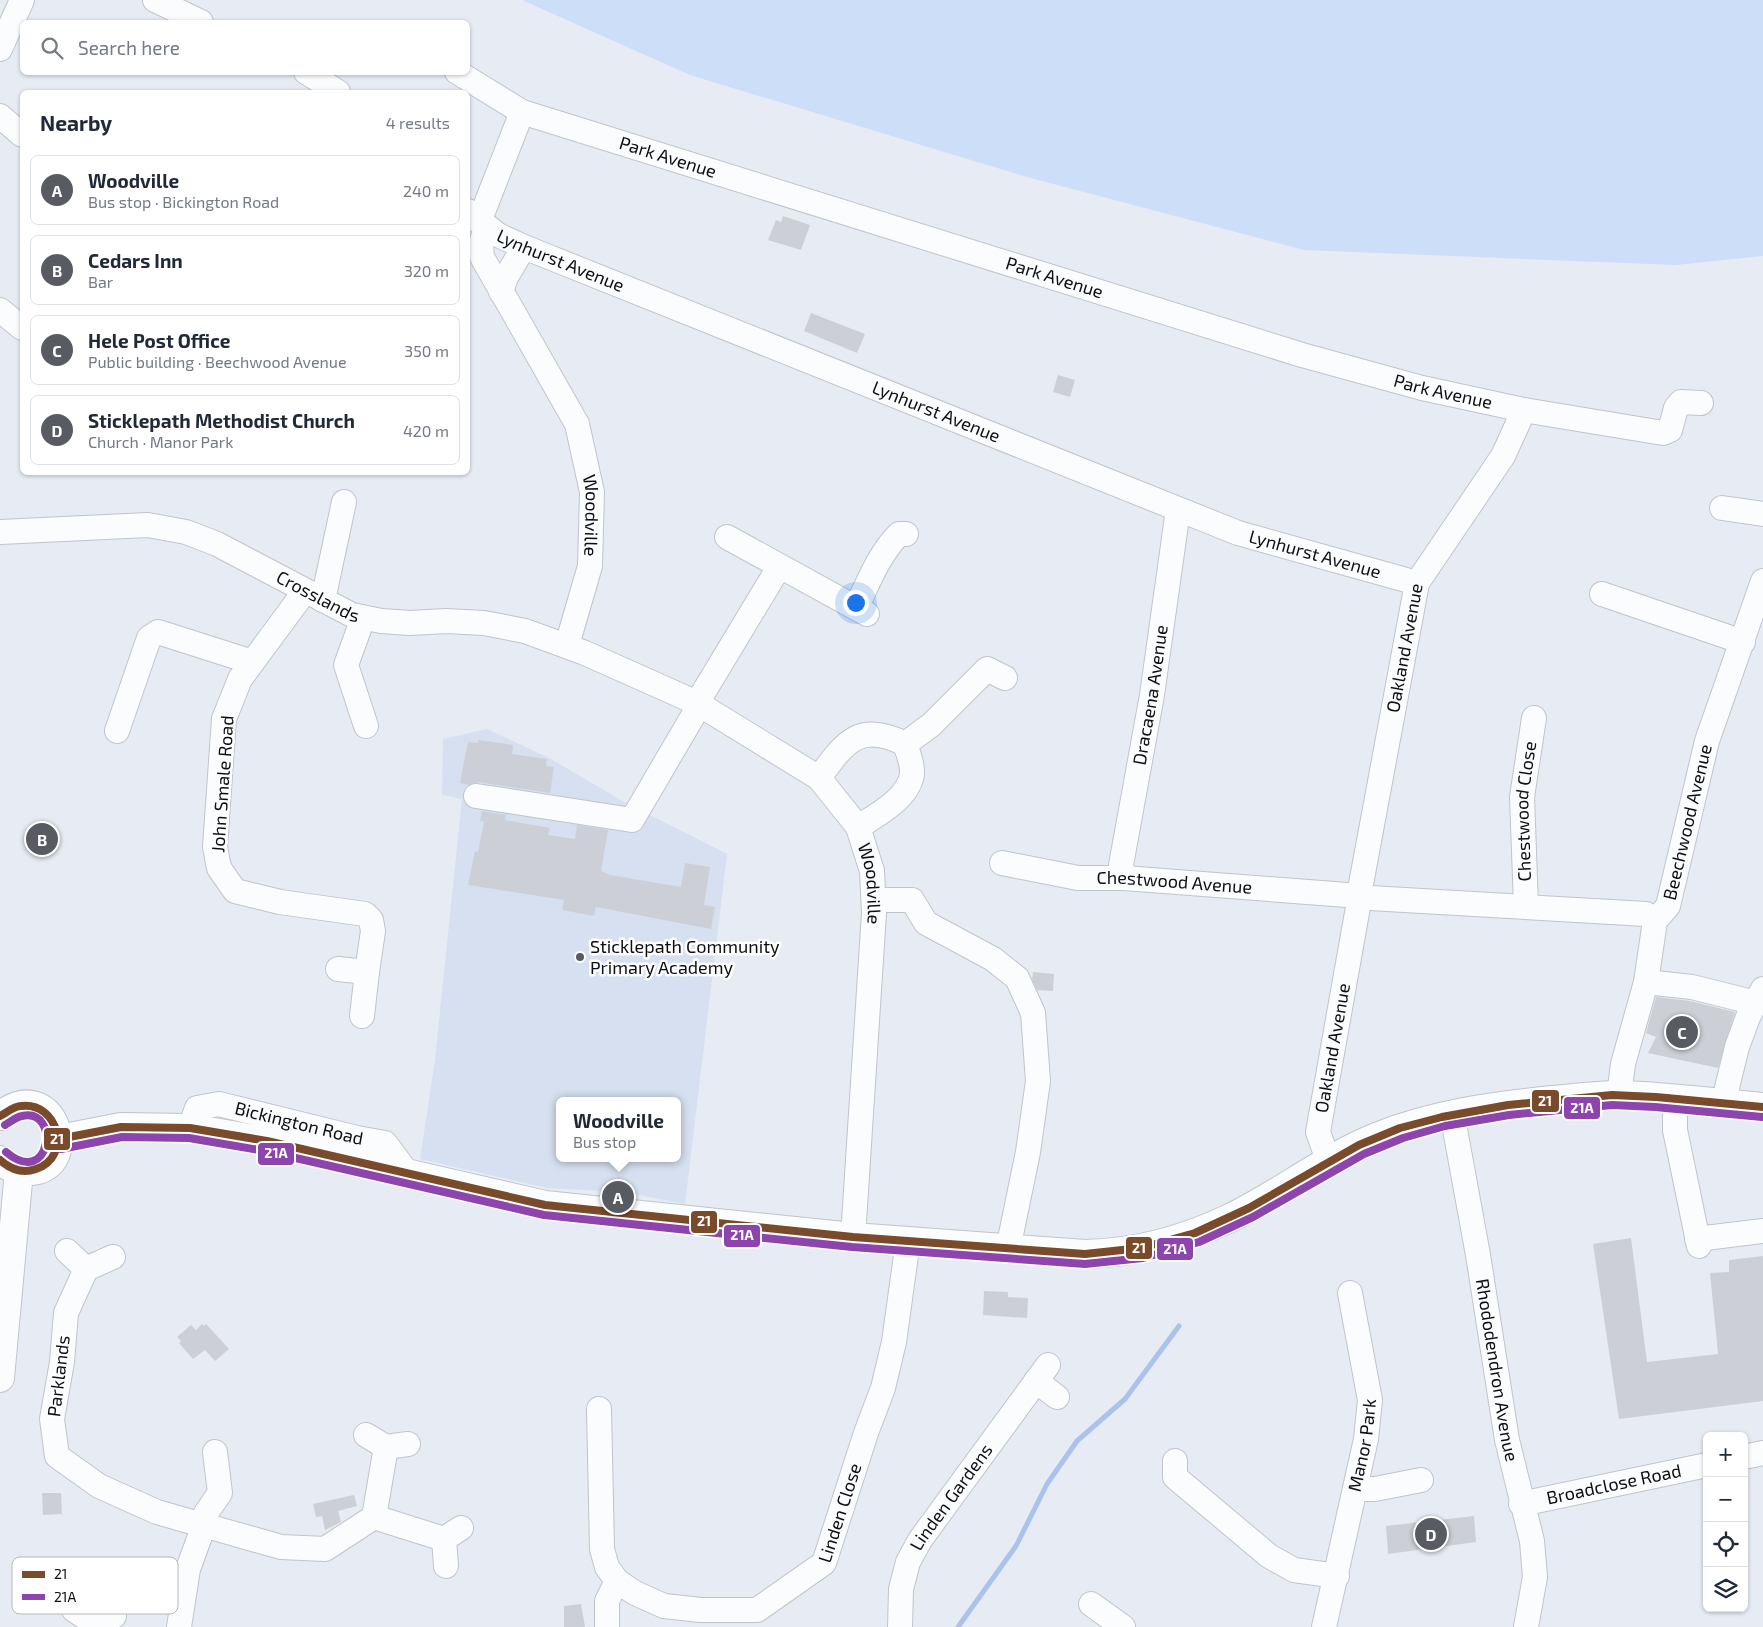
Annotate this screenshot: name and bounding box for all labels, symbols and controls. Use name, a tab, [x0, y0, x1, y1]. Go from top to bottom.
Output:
search box	[20, 20, 470, 75]
icon: search	[38, 34, 66, 62]
text: Search here	[78, 36, 180, 59]
text: Nearby	[40, 110, 112, 135]
text: 4 results	[386, 113, 450, 132]
street label: Park Avenue	[617, 131, 719, 182]
text: Woodville	[88, 169, 179, 192]
text: A	[52, 181, 62, 200]
text: 240 m	[403, 181, 449, 200]
text: Bus stop · Bickington Road	[88, 192, 279, 211]
street label: Lynhurst Avenue	[493, 224, 628, 296]
text: Cedars Inn	[88, 249, 183, 272]
street label: Park Avenue	[1003, 251, 1106, 302]
text: B	[52, 261, 62, 280]
text: 320 m	[404, 261, 449, 280]
text: Bar	[88, 272, 113, 291]
text: Hele Post Office	[88, 329, 230, 352]
text: C	[52, 341, 62, 360]
text: 350 m	[404, 341, 449, 360]
text: Public building · Beechwood Avenue	[88, 352, 347, 371]
street label: Park Avenue	[1391, 369, 1494, 413]
street label: Lynhurst Avenue	[869, 376, 1004, 447]
text: Sticklepath Methodist Church	[88, 409, 355, 432]
text: D	[52, 421, 62, 440]
text: 420 m	[403, 421, 449, 440]
text: Church · Manor Park	[88, 432, 233, 451]
street label: Woodville	[578, 472, 604, 557]
street label: Lynhurst Avenue	[1247, 525, 1384, 582]
street label: Crosslands	[273, 565, 361, 626]
street label: Oakland Avenue	[1381, 581, 1427, 714]
your location	[843, 590, 869, 616]
street label: Dracaena Avenue	[1127, 623, 1172, 767]
street label: John Smale Road	[206, 715, 238, 853]
street label: Chestwood Close	[1510, 740, 1540, 882]
street label: Beechwood Avenue	[1658, 742, 1716, 902]
pin: B	[26, 820, 58, 858]
street label: Woodville	[854, 840, 886, 925]
street label: Chestwood Avenue	[1097, 866, 1253, 898]
place label: Sticklepath Community Primary Academy	[590, 935, 780, 978]
marker: Sticklepath Community Primary Academy	[574, 951, 586, 963]
street label: Oakland Avenue	[1310, 981, 1354, 1114]
pin: C	[1666, 1013, 1698, 1051]
line badge: 21	[1531, 1089, 1560, 1113]
text: 21	[1538, 1092, 1552, 1109]
street label: Bickington Road	[233, 1096, 365, 1149]
line badge: 21A	[1563, 1096, 1601, 1120]
popup	[556, 1097, 681, 1162]
text: 21A	[1570, 1099, 1595, 1116]
text: Woodville	[573, 1109, 664, 1132]
line badge: 21	[43, 1127, 71, 1151]
text: 21	[50, 1130, 64, 1147]
text: Bus stop	[573, 1132, 636, 1151]
line badge: 21A	[257, 1142, 295, 1166]
text: 21A	[264, 1144, 289, 1161]
pin: A	[602, 1178, 634, 1216]
line badge: 21	[690, 1210, 718, 1234]
text: 21	[697, 1212, 711, 1229]
line badge: 21A	[723, 1224, 761, 1248]
text: 21A	[730, 1226, 755, 1243]
line badge: 21	[1125, 1236, 1153, 1260]
line badge: 21A	[1156, 1237, 1194, 1261]
text: 21	[1132, 1239, 1146, 1256]
text: 21A	[1163, 1240, 1188, 1257]
street label: Rhododendron Avenue	[1472, 1277, 1524, 1464]
street label: Parklands	[42, 1334, 74, 1418]
street label: Manor Park	[1343, 1398, 1380, 1494]
map controls	[1703, 1432, 1748, 1612]
button: +	[1703, 1432, 1748, 1477]
street label: Linden Gardens	[905, 1439, 997, 1554]
street label: Broadclose Road	[1544, 1459, 1683, 1508]
street label: Linden Close	[813, 1460, 866, 1565]
button: −	[1703, 1477, 1748, 1522]
pin: D	[1415, 1515, 1447, 1553]
button: locate	[1703, 1522, 1748, 1567]
legend	[12, 1557, 178, 1614]
text: 21	[54, 1565, 67, 1582]
button: layers	[1703, 1567, 1748, 1612]
text: 21A	[54, 1588, 76, 1605]

